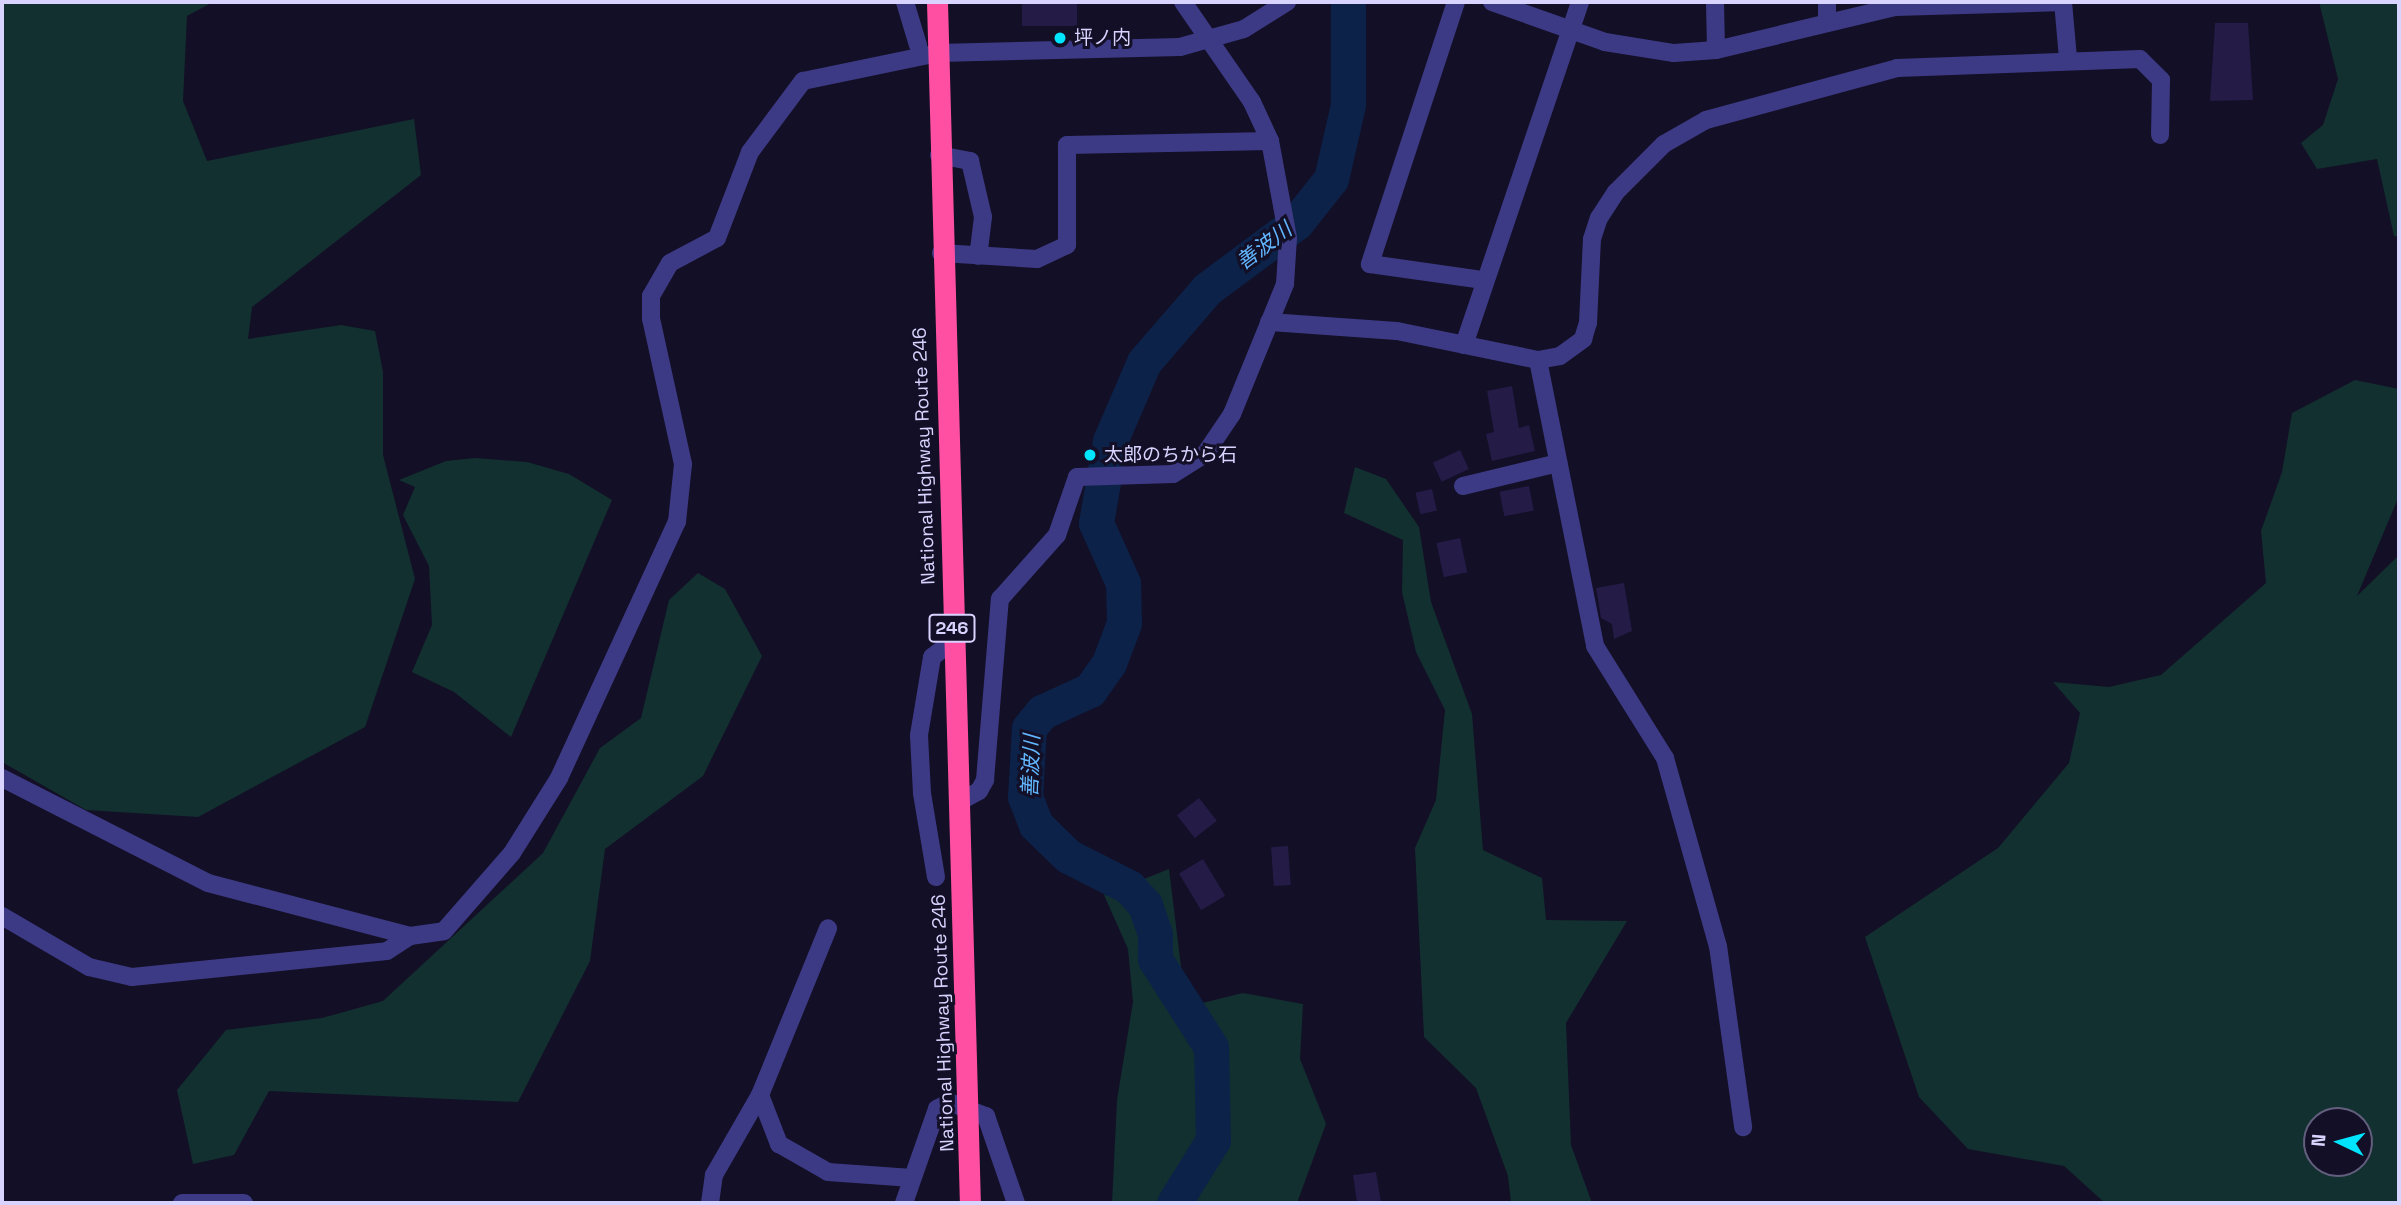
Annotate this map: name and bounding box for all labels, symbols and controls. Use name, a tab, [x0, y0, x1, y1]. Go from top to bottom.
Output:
place label: 坪ノ内	[1074, 27, 1131, 49]
marker: 坪ノ内	[1052, 30, 1068, 46]
water label: 善波川	[1231, 217, 1297, 275]
street label: National Highway Route 246	[908, 327, 940, 585]
place label: 太郎のちから石	[1104, 444, 1237, 466]
marker: 太郎のちから石	[1082, 447, 1098, 463]
road number: 246	[928, 614, 976, 642]
water label: 善波川	[1017, 734, 1045, 798]
street label: National Highway Route 246	[927, 894, 959, 1152]
north arrow	[2303, 1107, 2373, 1177]
text: N	[2306, 1133, 2332, 1148]

